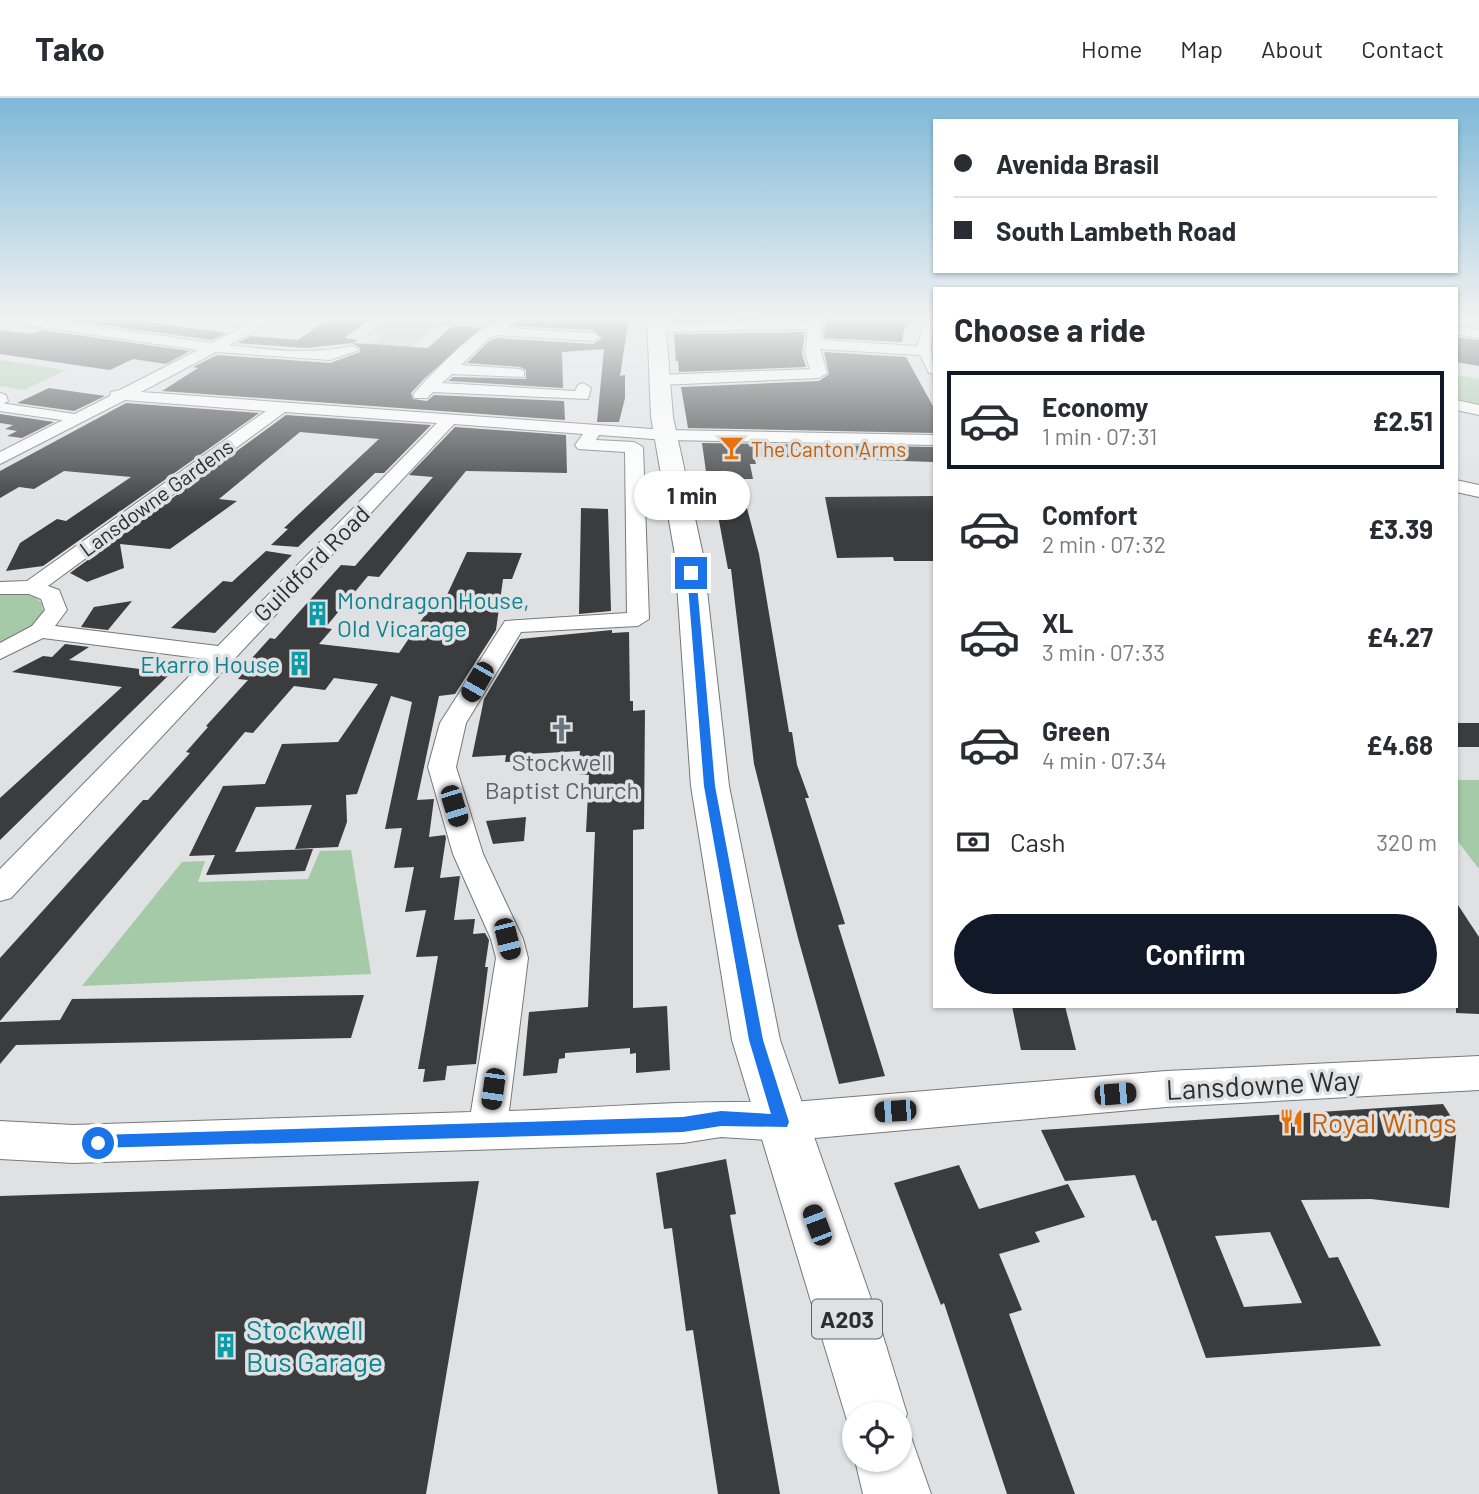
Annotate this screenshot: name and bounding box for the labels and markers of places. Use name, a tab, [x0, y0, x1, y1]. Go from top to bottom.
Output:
bar icon: The Canton Arms	[717, 434, 745, 462]
place label: The Canton Arms	[751, 436, 906, 461]
place label: Mondragon House, Old Vicarage	[337, 585, 530, 642]
building icon: Mondragon House, Old Vicarage	[303, 599, 331, 627]
place label: Ekarro House	[140, 649, 280, 678]
building icon: Ekarro House	[286, 649, 314, 677]
church icon: Stockwell Baptist Church	[548, 716, 576, 744]
place label: Stockwell Baptist Church	[485, 747, 639, 804]
place label: Royal Wings	[1311, 1105, 1457, 1139]
restaurant icon: Royal Wings	[1277, 1108, 1305, 1136]
place label: Stockwell Bus Garage	[246, 1312, 383, 1378]
building icon: Stockwell Bus Garage	[212, 1331, 240, 1359]

